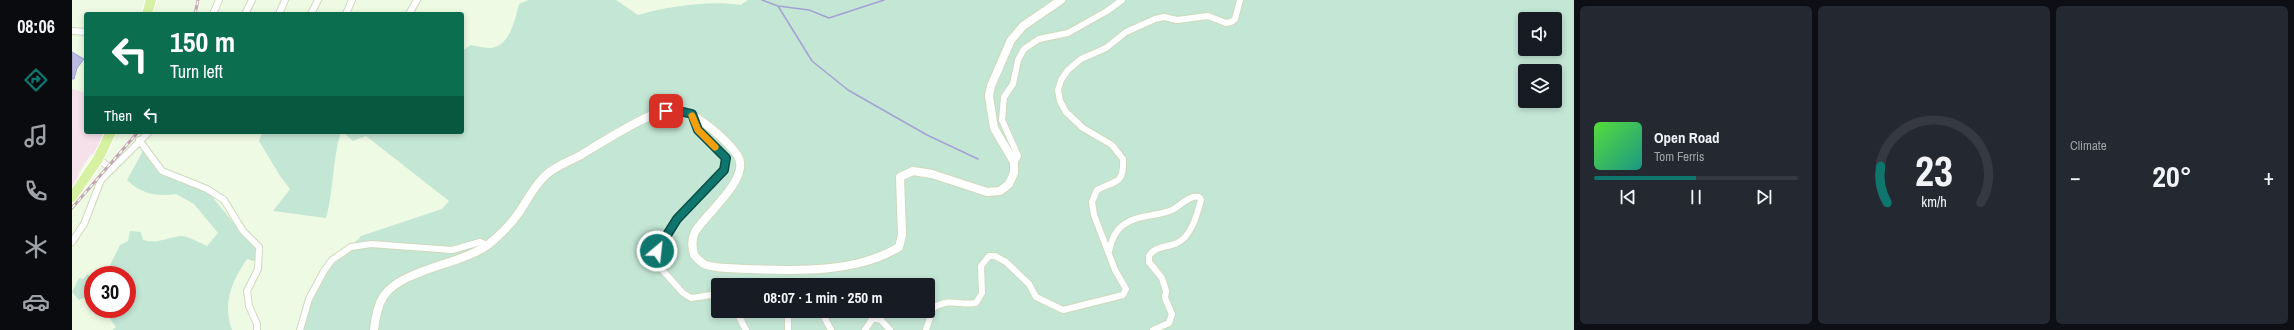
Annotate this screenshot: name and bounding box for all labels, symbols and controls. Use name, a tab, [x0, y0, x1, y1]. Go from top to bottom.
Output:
map controls	[1518, 12, 1562, 108]
button: sound	[1518, 12, 1562, 56]
text: 08:06	[17, 14, 55, 39]
text: 150 m	[170, 23, 235, 61]
icon: left	[104, 28, 156, 80]
text: Turn left	[170, 59, 223, 84]
button: layers	[1518, 64, 1562, 108]
icon: directions	[22, 66, 50, 94]
pin	[649, 94, 683, 128]
icon: arrive	[655, 100, 677, 122]
icon: left	[140, 104, 162, 126]
text: Then	[104, 105, 132, 126]
icon: music	[22, 122, 50, 150]
text: Open Road	[1654, 127, 1720, 148]
text: Climate	[2070, 137, 2107, 154]
text: 23	[1915, 143, 1953, 199]
text: Tom Ferris	[1654, 148, 1704, 165]
text: 20°	[2152, 156, 2192, 196]
text: −	[2070, 162, 2081, 192]
text: +	[2263, 162, 2274, 192]
icon: phone	[22, 177, 50, 205]
icon: previous	[1617, 186, 1639, 208]
icon: pause	[1685, 186, 1707, 208]
icon: next	[1753, 186, 1775, 208]
text: km/h	[1921, 192, 1947, 211]
position arrow	[636, 230, 678, 272]
icon: climate	[22, 233, 50, 261]
speed limit sign: 30	[84, 266, 136, 318]
text: 08:07 · 1 min · 250 m	[764, 287, 882, 308]
icon: car	[22, 288, 50, 316]

